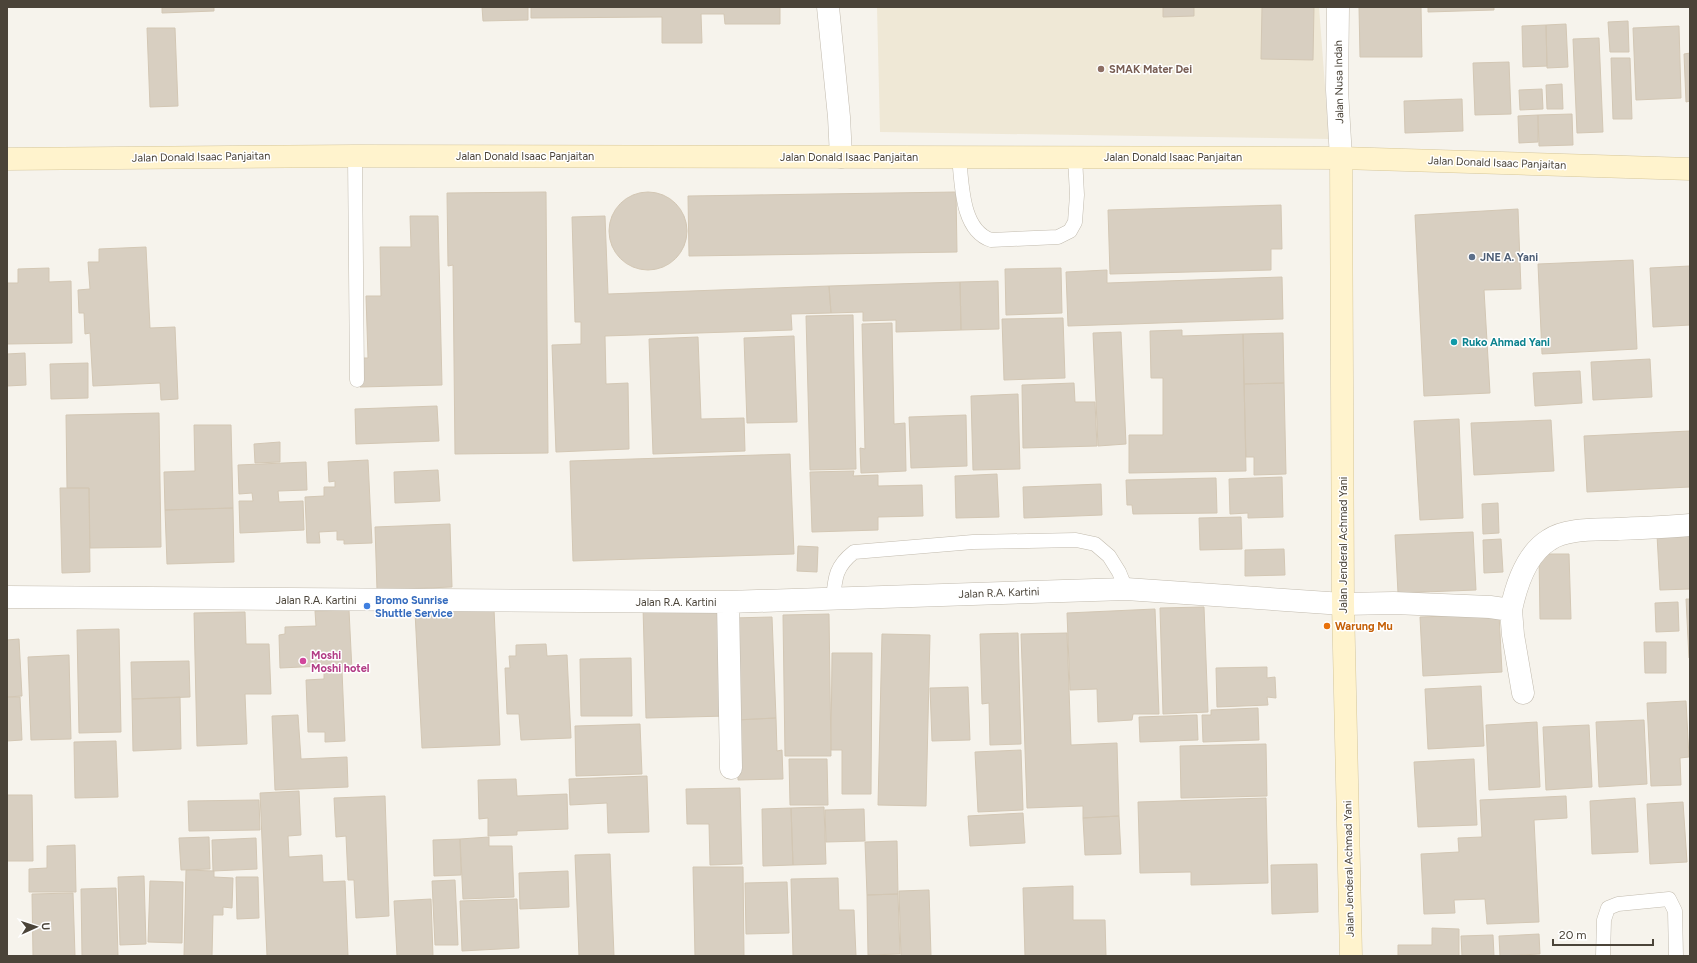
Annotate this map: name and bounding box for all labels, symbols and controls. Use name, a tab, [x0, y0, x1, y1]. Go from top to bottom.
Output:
street label: Jalan Nusa Indah	[1332, 40, 1346, 124]
place label: SMAK Mater Dei	[1109, 63, 1192, 76]
marker: SMAK Mater Dei	[1096, 64, 1106, 74]
street label: Jalan Donald Isaac Panjaitan	[132, 149, 270, 165]
street label: Jalan Donald Isaac Panjaitan	[456, 150, 594, 163]
street label: Jalan Donald Isaac Panjaitan	[780, 151, 918, 164]
street label: Jalan Donald Isaac Panjaitan	[1104, 151, 1242, 164]
street label: Jalan Donald Isaac Panjaitan	[1428, 154, 1566, 172]
place label: JNE A. Yani	[1480, 251, 1538, 264]
marker: JNE A. Yani	[1467, 252, 1477, 262]
place label: Ruko Ahmad Yani	[1462, 336, 1550, 349]
marker: Ruko Ahmad Yani	[1449, 337, 1459, 347]
street label: Jalan Jenderal Achmad Yani	[1337, 477, 1350, 613]
street label: Jalan R.A. Kartini	[958, 585, 1040, 601]
street label: Jalan R.A. Kartini	[275, 594, 357, 607]
place label: Bromo Sunrise Shuttle Service	[375, 594, 453, 620]
street label: Jalan R.A. Kartini	[635, 596, 717, 609]
marker: Bromo Sunrise Shuttle Service	[362, 601, 372, 611]
place label: Warung Mu	[1335, 620, 1393, 633]
marker: Warung Mu	[1322, 621, 1332, 631]
place label: Moshi Moshi hotel	[311, 649, 370, 675]
marker: Moshi Moshi hotel	[298, 656, 308, 666]
street label: Jalan Jenderal Achmad Yani	[1341, 801, 1357, 937]
north arrow	[16, 907, 56, 947]
scale bar	[1553, 921, 1653, 947]
text: U	[39, 922, 52, 931]
text: 20 m	[1559, 928, 1587, 942]

